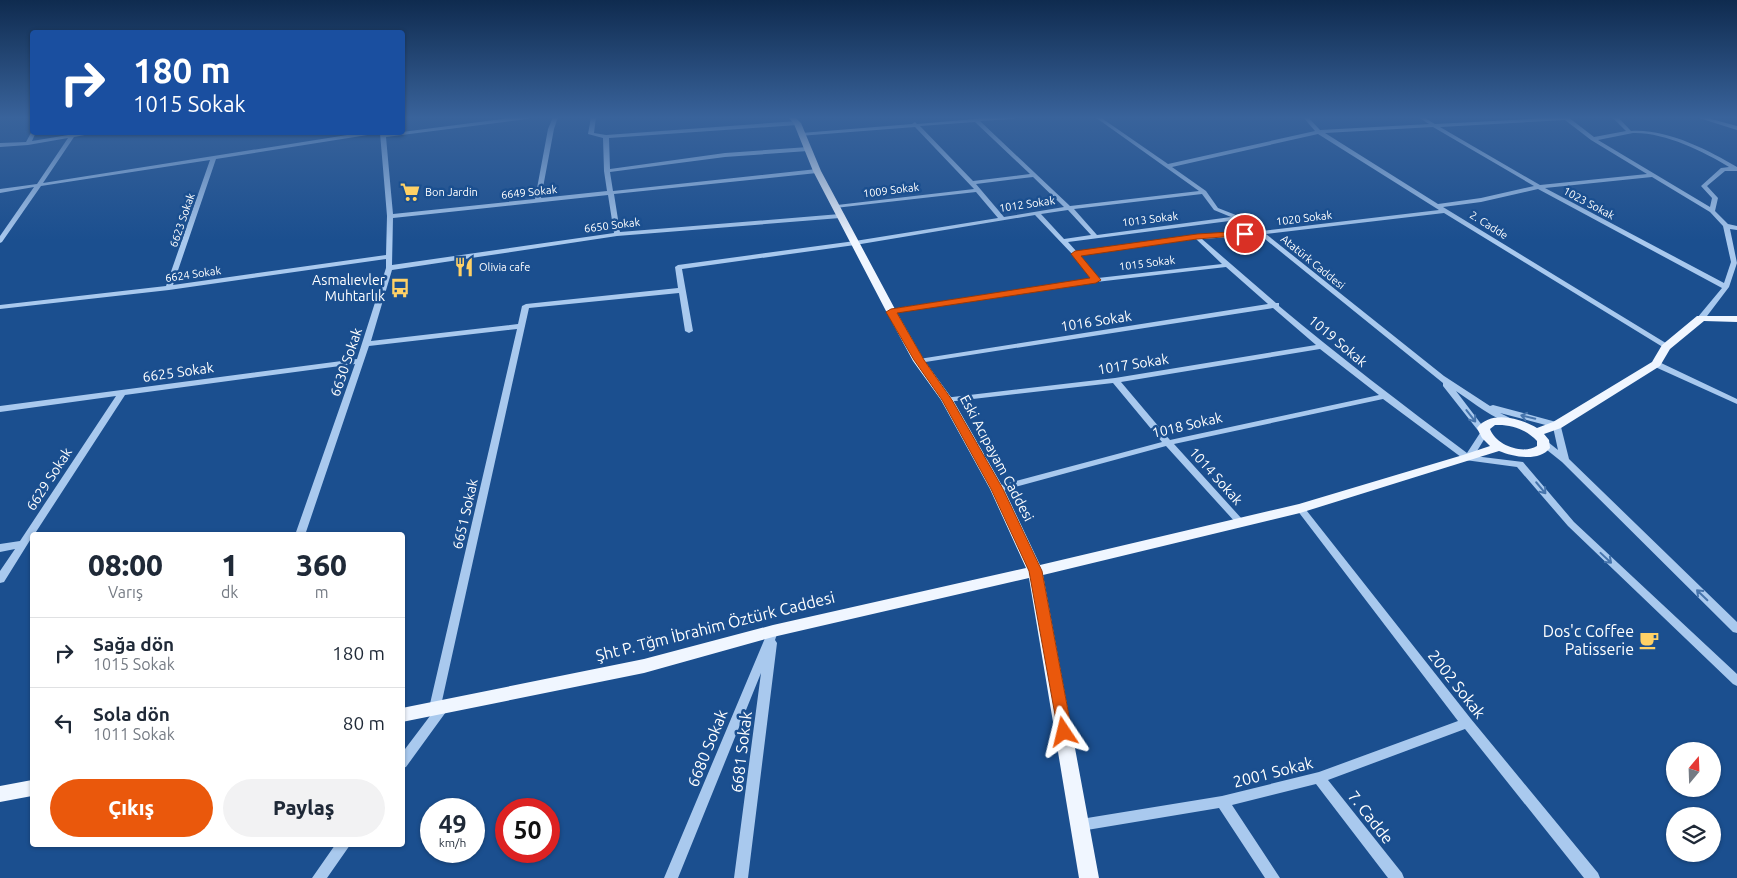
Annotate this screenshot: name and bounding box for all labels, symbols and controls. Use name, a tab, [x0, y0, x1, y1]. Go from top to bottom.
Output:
icon: right	[50, 50, 115, 115]
text: 180 m	[133, 50, 231, 90]
text: 1015 Sokak	[133, 91, 246, 116]
supermarket icon: Bon Jardin	[399, 181, 421, 203]
street label: 1009 Sokak	[862, 181, 920, 199]
street label: 6649 Sokak	[500, 183, 558, 201]
street label: 1023 Sokak	[1561, 184, 1617, 222]
place label: Bon Jardin	[425, 186, 478, 198]
street label: 6623 Sokak	[167, 191, 197, 249]
street label: 1012 Sokak	[998, 194, 1056, 214]
street label: 1020 Sokak	[1275, 209, 1333, 227]
street label: 2. Cadde	[1468, 209, 1510, 241]
street label: 1013 Sokak	[1121, 210, 1179, 228]
pin	[1224, 213, 1266, 255]
street label: 6650 Sokak	[583, 216, 641, 234]
icon: arrive	[1231, 220, 1259, 248]
street label: Atatürk Caddesi	[1279, 233, 1347, 291]
street label: 1015 Sokak	[1118, 254, 1176, 272]
restaurant icon: Olivia cafe	[453, 256, 475, 278]
place label: Olivia cafe	[479, 261, 530, 273]
street label: 6624 Sokak	[164, 264, 222, 284]
place label: Asmalıevler Muhtarlık	[312, 272, 386, 304]
bus stop icon: Asmalıevler Muhtarlık	[389, 277, 411, 299]
street label: 1016 Sokak	[1059, 307, 1133, 335]
street label: 1019 Sokak	[1305, 312, 1371, 370]
street label: 6630 Sokak	[327, 326, 365, 398]
street label: 1017 Sokak	[1096, 350, 1170, 378]
street label: 6625 Sokak	[141, 359, 215, 385]
street label: Eski Acıpayam Caddesi	[957, 392, 1037, 524]
street label: 1018 Sokak	[1150, 409, 1224, 441]
one-way arrow	[1465, 409, 1476, 422]
one-way arrow	[1520, 412, 1536, 421]
street label: 1014 Sokak	[1186, 444, 1246, 508]
street label: 6629 Sokak	[23, 445, 75, 513]
street label: 6651 Sokak	[449, 477, 481, 551]
one-way arrow	[1535, 482, 1546, 495]
text: 08:00	[88, 548, 163, 582]
text: 1	[221, 548, 238, 582]
text: 360	[296, 548, 347, 582]
one-way arrow	[1600, 552, 1613, 564]
text: Varış	[108, 583, 143, 601]
text: dk	[221, 583, 238, 601]
text: m	[315, 583, 329, 601]
street label: Şht P. Tğm İbrahim Öztürk Caddesi	[594, 588, 836, 664]
one-way arrow	[1696, 589, 1708, 601]
place label: Dos'c Coffee Patisserie	[1543, 622, 1634, 658]
cafe icon: Dos'c Coffee Patisserie	[1638, 629, 1660, 651]
text: Sağa dön	[93, 633, 174, 655]
icon: right	[50, 639, 78, 667]
text: 180 m	[332, 642, 385, 664]
street label: 2002 Sokak	[1425, 646, 1489, 722]
text: 1015 Sokak	[93, 655, 175, 673]
text: Sola dön	[93, 703, 170, 725]
position arrow	[1037, 705, 1089, 757]
street label: 6680 Sokak	[683, 707, 731, 789]
icon: left	[50, 709, 78, 737]
street label: 6681 Sokak	[727, 710, 755, 794]
text: 80 m	[343, 712, 385, 734]
text: 1011 Sokak	[93, 725, 175, 743]
north arrow	[1666, 742, 1721, 798]
map controls	[1666, 742, 1721, 862]
street label: 2001 Sokak	[1231, 753, 1315, 791]
button: Çıkış	[50, 779, 213, 837]
button: Paylaş	[223, 779, 385, 837]
street label: 7. Cadde	[1345, 787, 1397, 847]
speed limit sign: 50	[495, 798, 560, 863]
button: layers	[1666, 807, 1721, 862]
text: 49	[438, 810, 467, 838]
text: km/h	[439, 836, 466, 849]

